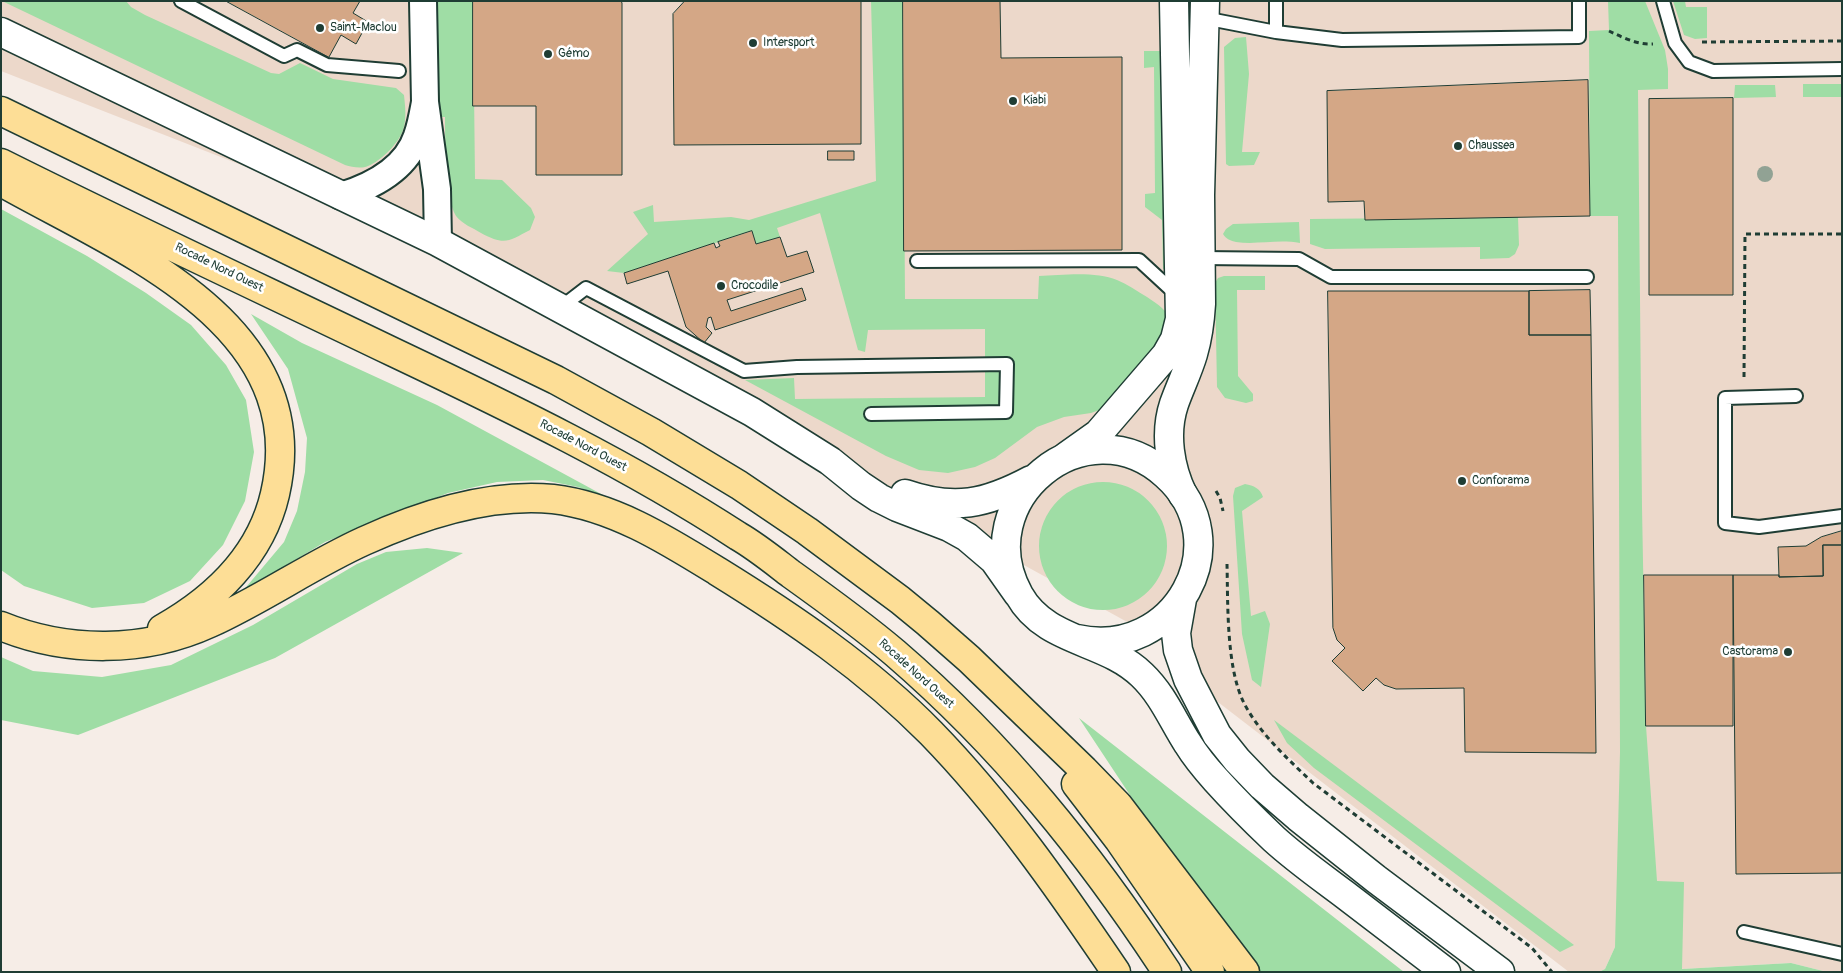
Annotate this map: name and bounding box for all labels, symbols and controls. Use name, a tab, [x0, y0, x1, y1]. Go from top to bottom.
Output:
place label: Saint-Maclou	[330, 21, 397, 35]
marker: Saint-Maclou	[314, 22, 326, 34]
place label: Intersport	[763, 36, 815, 50]
marker: Intersport	[747, 37, 759, 49]
place label: Gémo	[558, 47, 589, 61]
marker: Gémo	[542, 48, 554, 60]
place label: Kiabi	[1023, 94, 1046, 108]
marker: Kiabi	[1007, 95, 1019, 107]
place label: Chaussea	[1468, 139, 1515, 153]
marker: Chaussea	[1452, 140, 1464, 152]
street label: Rocade Nord Ouest	[173, 240, 265, 296]
place label: Crocodile	[731, 279, 778, 293]
marker: Crocodile	[715, 280, 727, 292]
street label: Rocade Nord Ouest	[537, 417, 629, 475]
place label: Conforama	[1472, 474, 1529, 488]
marker: Conforama	[1456, 475, 1468, 487]
street label: Rocade Nord Ouest	[875, 636, 957, 712]
place label: Castorama	[1722, 645, 1778, 659]
marker: Castorama	[1782, 646, 1794, 658]

